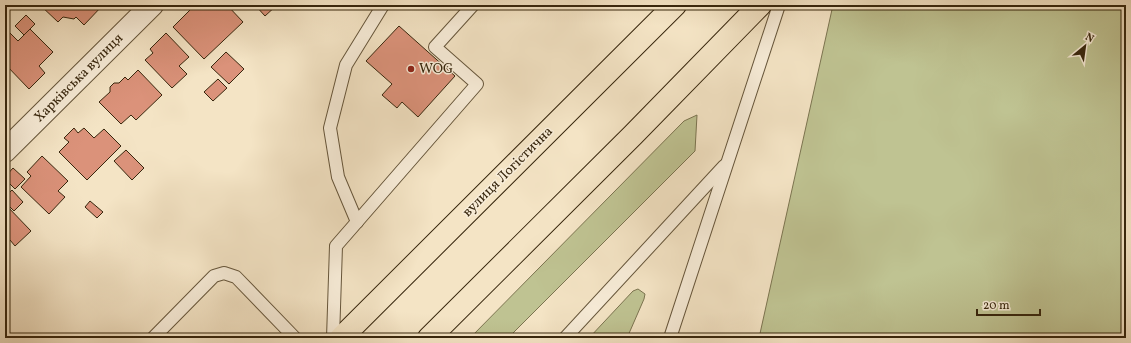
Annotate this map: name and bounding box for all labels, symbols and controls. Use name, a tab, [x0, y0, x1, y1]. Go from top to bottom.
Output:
north arrow	[1065, 26, 1105, 66]
street label: Харківська вулиця	[30, 29, 128, 127]
text: N	[1082, 30, 1096, 47]
place label: WOG	[419, 60, 453, 79]
marker: WOG	[406, 64, 416, 74]
street label: вулиця Логістична	[459, 123, 557, 221]
scale bar	[977, 291, 1040, 317]
text: 20 m	[983, 298, 1010, 314]

